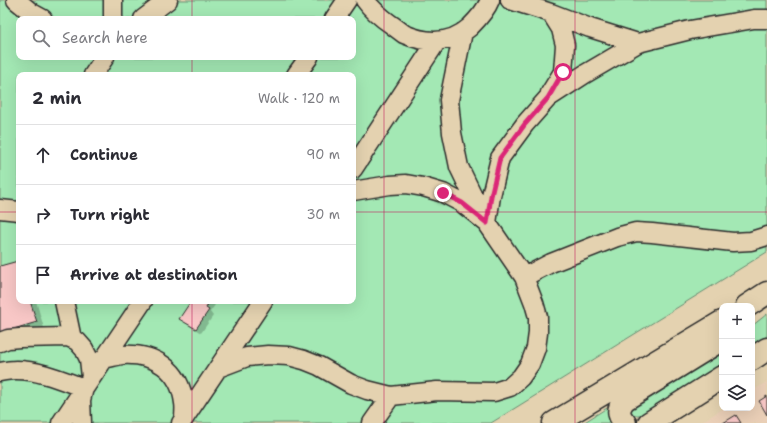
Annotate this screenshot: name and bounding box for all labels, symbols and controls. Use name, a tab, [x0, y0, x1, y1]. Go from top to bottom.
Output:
search box	[16, 16, 356, 60]
icon: search	[30, 27, 52, 49]
text: Search here	[62, 28, 148, 48]
route start	[554, 63, 572, 81]
text: 2 min	[32, 87, 82, 109]
text: Walk · 120 m	[258, 90, 340, 107]
icon: ahead	[32, 144, 54, 166]
text: Continue	[70, 145, 138, 165]
text: 90 m	[306, 146, 340, 163]
route end	[434, 184, 452, 202]
icon: right	[32, 204, 54, 226]
text: Turn right	[70, 205, 150, 225]
text: 30 m	[306, 206, 340, 223]
icon: arrive	[32, 264, 54, 286]
text: Arrive at destination	[70, 265, 238, 285]
map controls	[719, 303, 755, 411]
button: +	[719, 303, 755, 339]
button: −	[719, 339, 755, 375]
button: layers	[719, 375, 755, 411]

